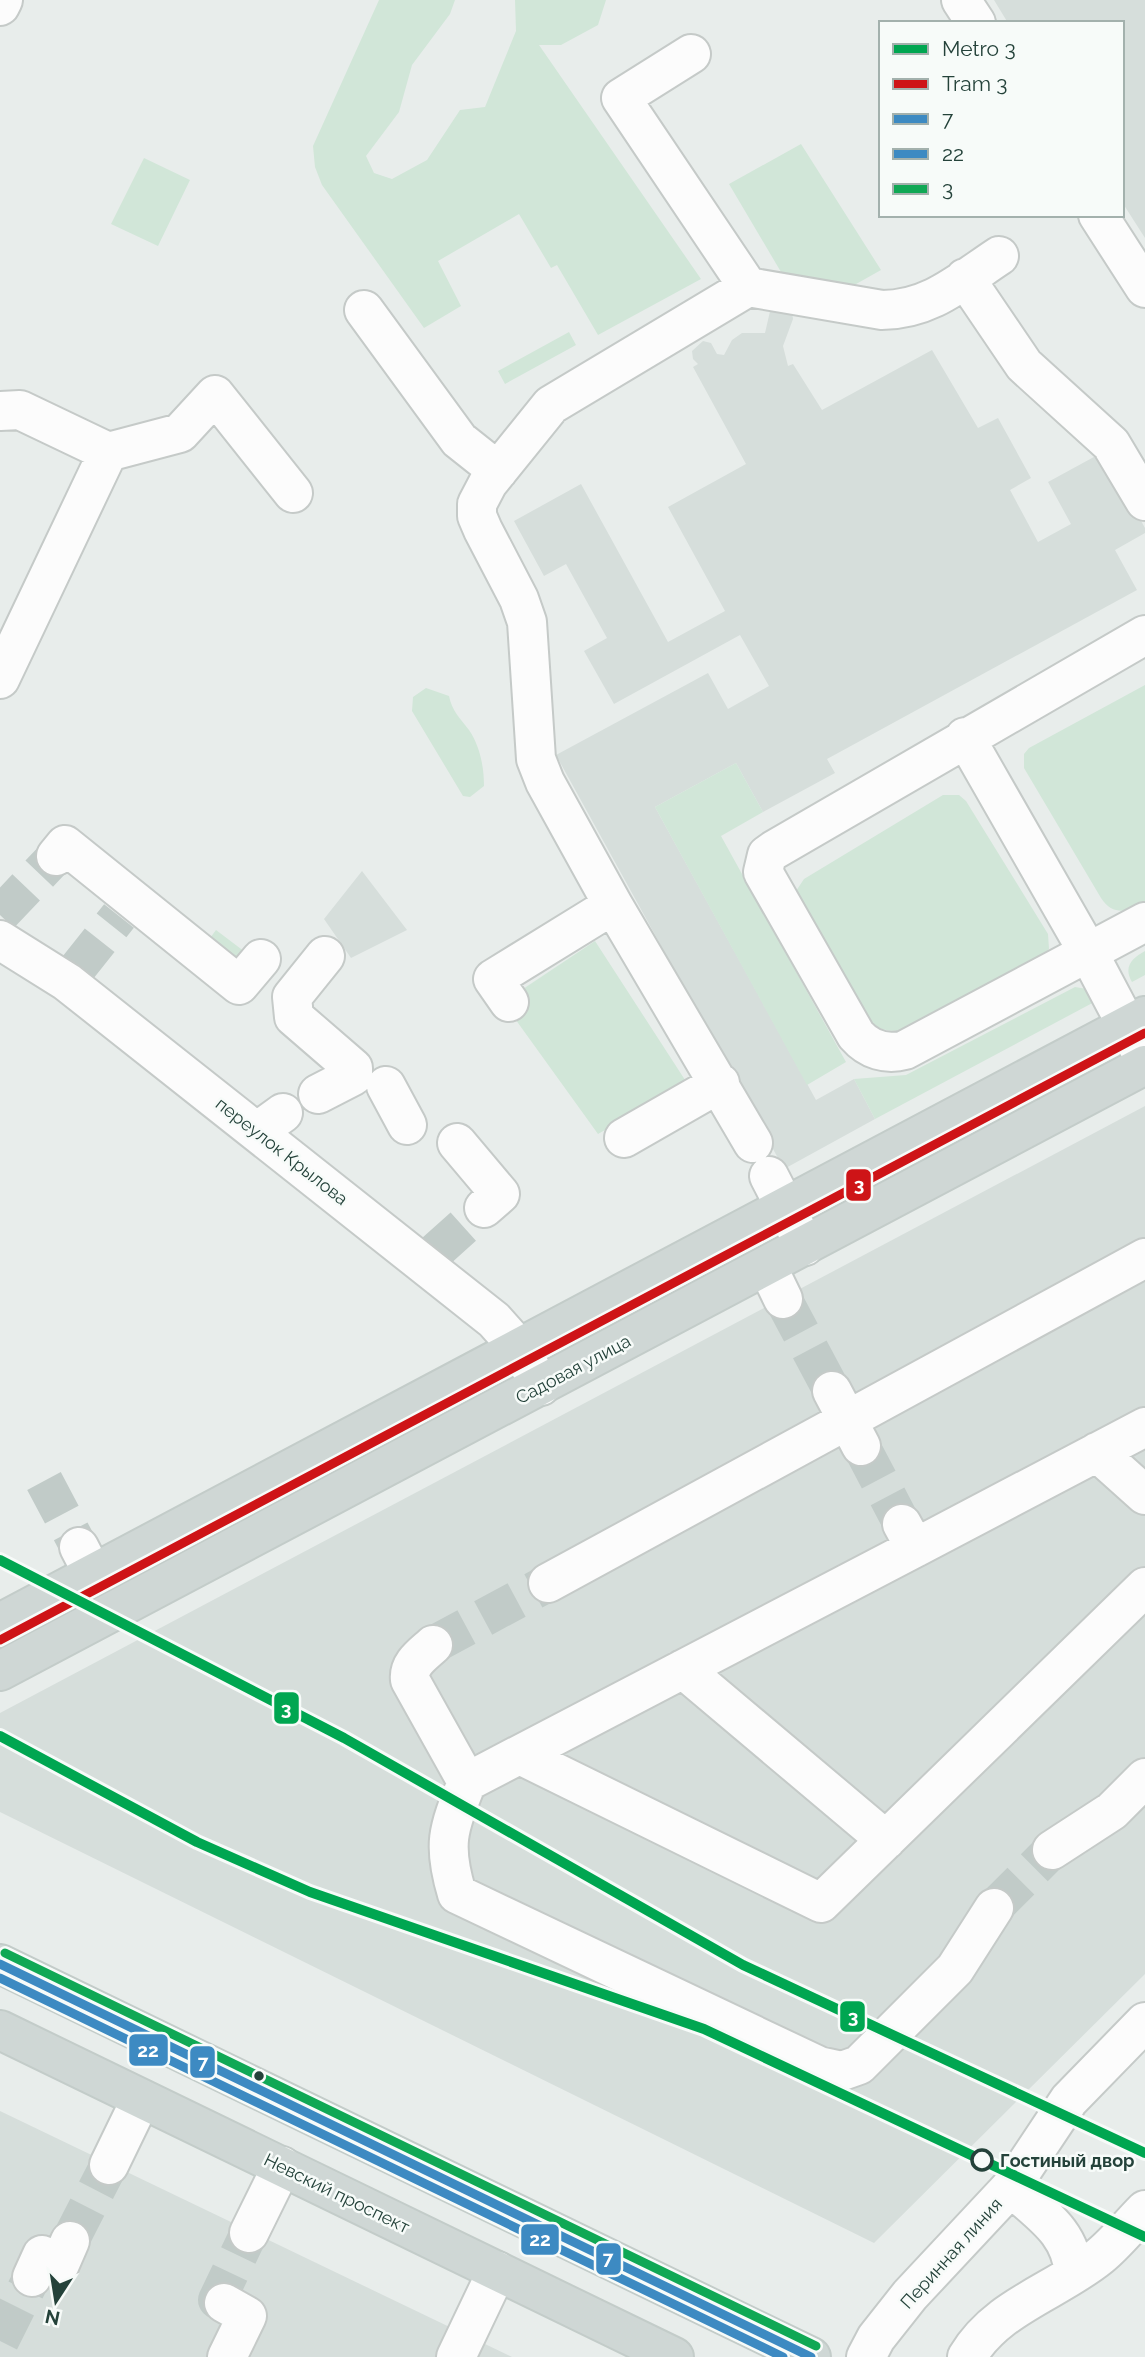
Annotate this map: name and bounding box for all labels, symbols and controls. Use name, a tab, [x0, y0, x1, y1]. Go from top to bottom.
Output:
legend	[879, 21, 1124, 217]
text: Metro 3	[942, 36, 1016, 61]
text: Tram 3	[942, 71, 1008, 96]
text: 7	[942, 106, 954, 131]
text: 22	[942, 141, 964, 166]
text: 3	[942, 176, 953, 201]
street label: переулок Крылова	[212, 1093, 352, 1209]
line badge: 3	[845, 1168, 872, 1202]
text: 3	[854, 1173, 864, 1195]
street label: Садовая улица	[512, 1330, 634, 1408]
line badge: 3	[273, 1691, 300, 1725]
text: 3	[281, 1697, 291, 1719]
line badge: 3	[839, 2000, 866, 2033]
text: 3	[848, 2005, 858, 2027]
line badge: 22	[128, 2033, 169, 2067]
text: 22	[137, 2039, 159, 2061]
line badge: 7	[189, 2045, 216, 2079]
text: 7	[198, 2051, 209, 2073]
unlabelled marker	[252, 2069, 266, 2083]
street label: Невский проспект	[261, 2149, 414, 2238]
marker: Гостиный двор	[971, 2149, 993, 2171]
place label: Гостиный двор	[1000, 2150, 1134, 2171]
street label: Перинная линия	[896, 2193, 1006, 2313]
line badge: 22	[520, 2223, 560, 2256]
text: 22	[529, 2228, 551, 2250]
line badge: 7	[595, 2242, 622, 2276]
text: 7	[603, 2247, 614, 2269]
north arrow	[21, 2266, 91, 2336]
text: N	[43, 2305, 62, 2330]

